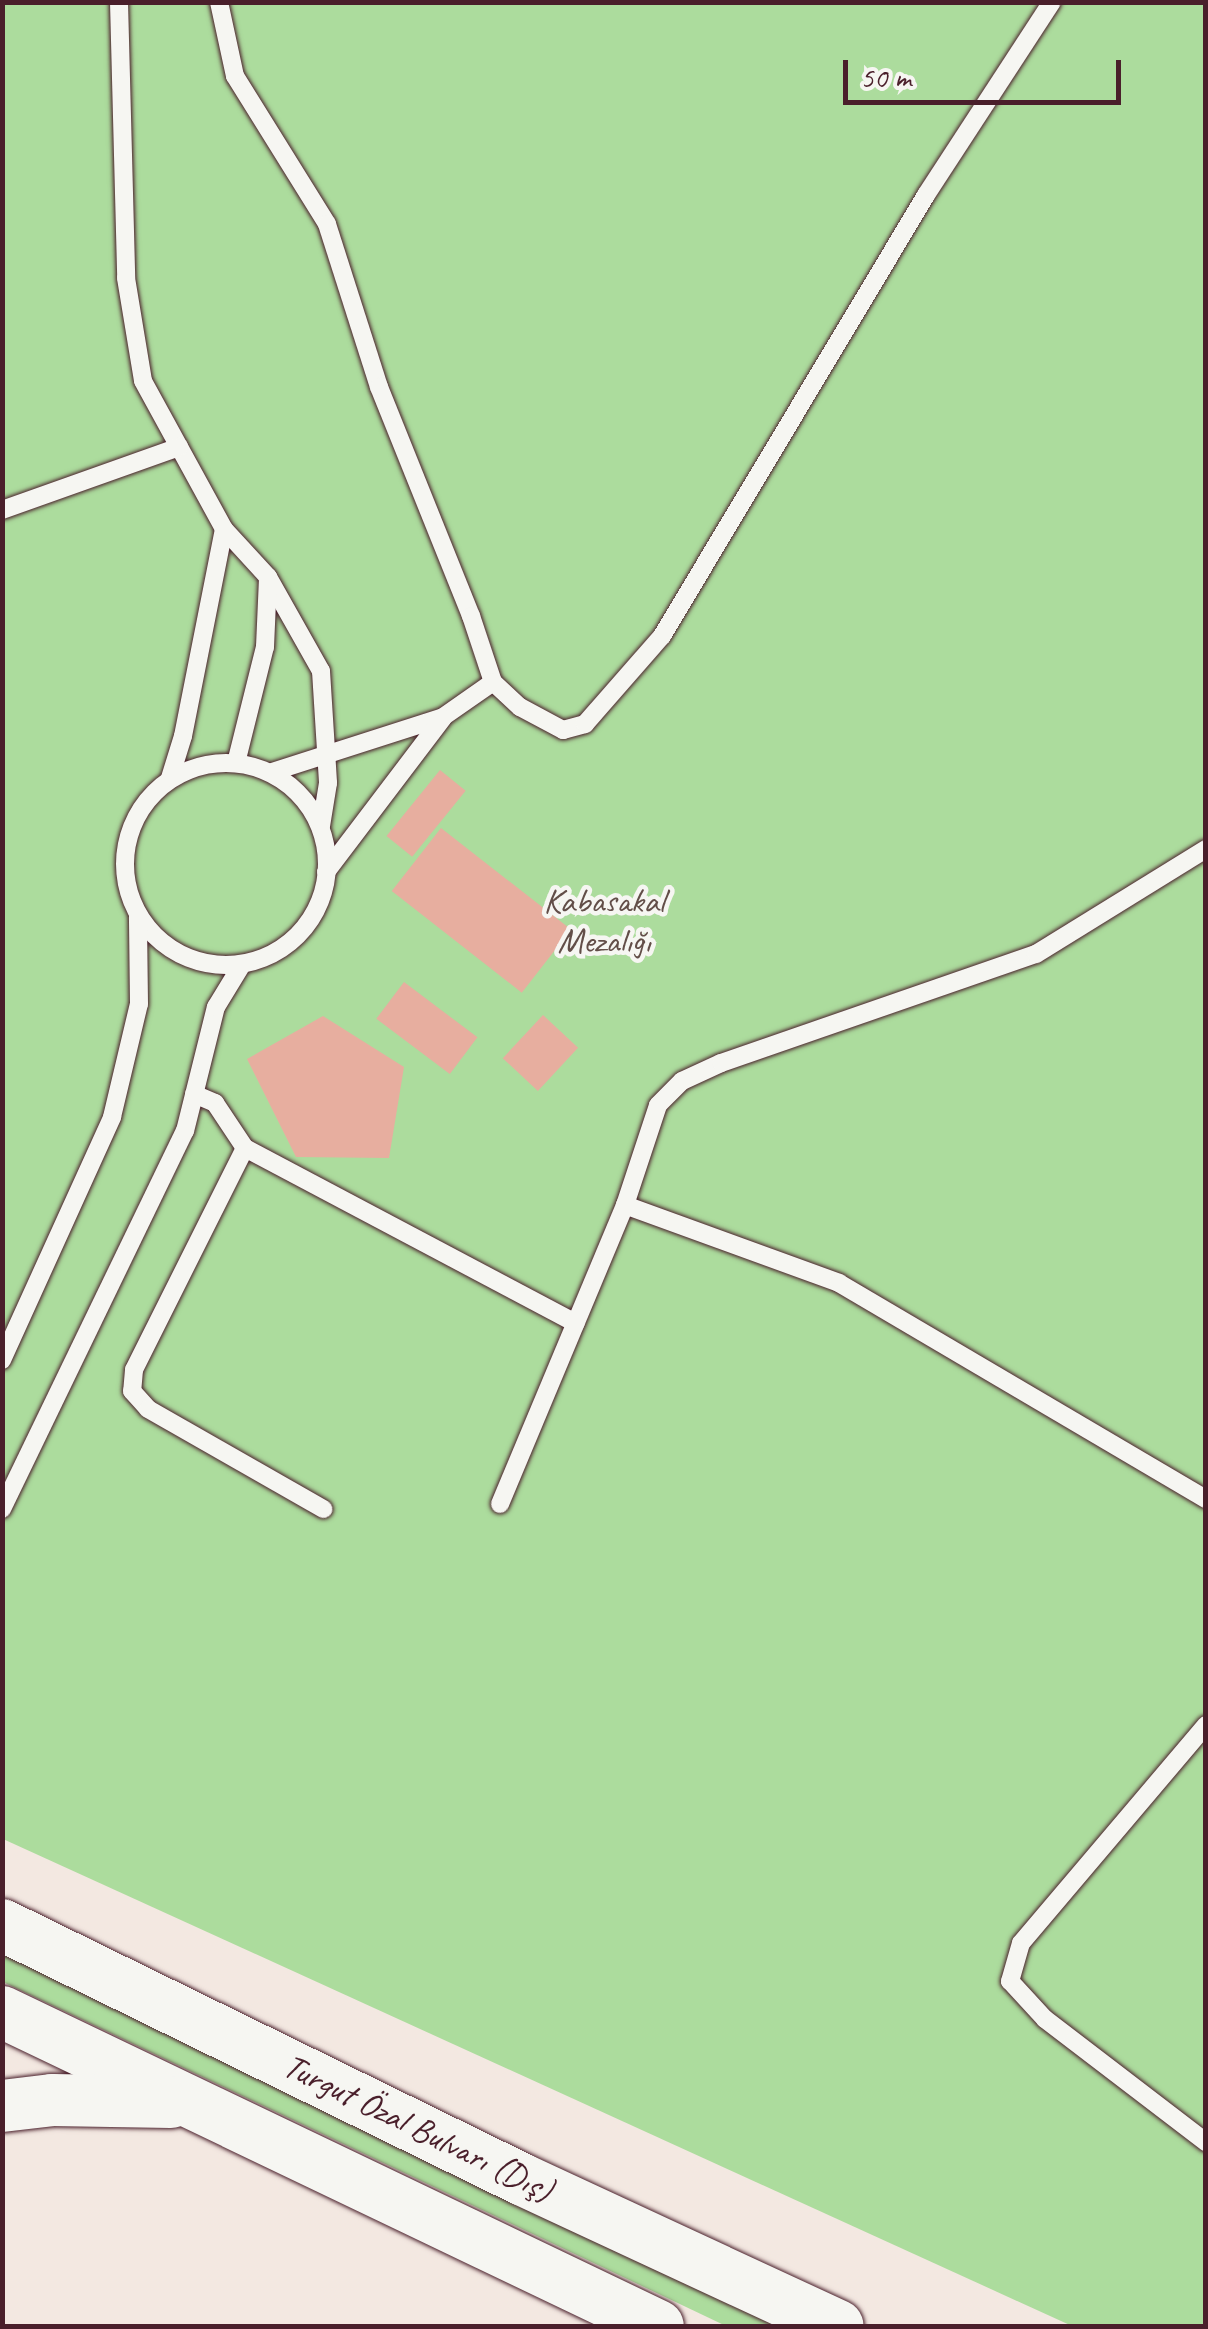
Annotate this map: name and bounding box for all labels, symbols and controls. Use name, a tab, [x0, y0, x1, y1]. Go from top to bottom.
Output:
scale bar	[848, 40, 1126, 102]
text: 50 m	[860, 58, 911, 96]
park label: Kabasakal Mezalığı	[544, 880, 664, 962]
street label: Turgut Özal Bulvarı (Dış)	[276, 2045, 560, 2211]

